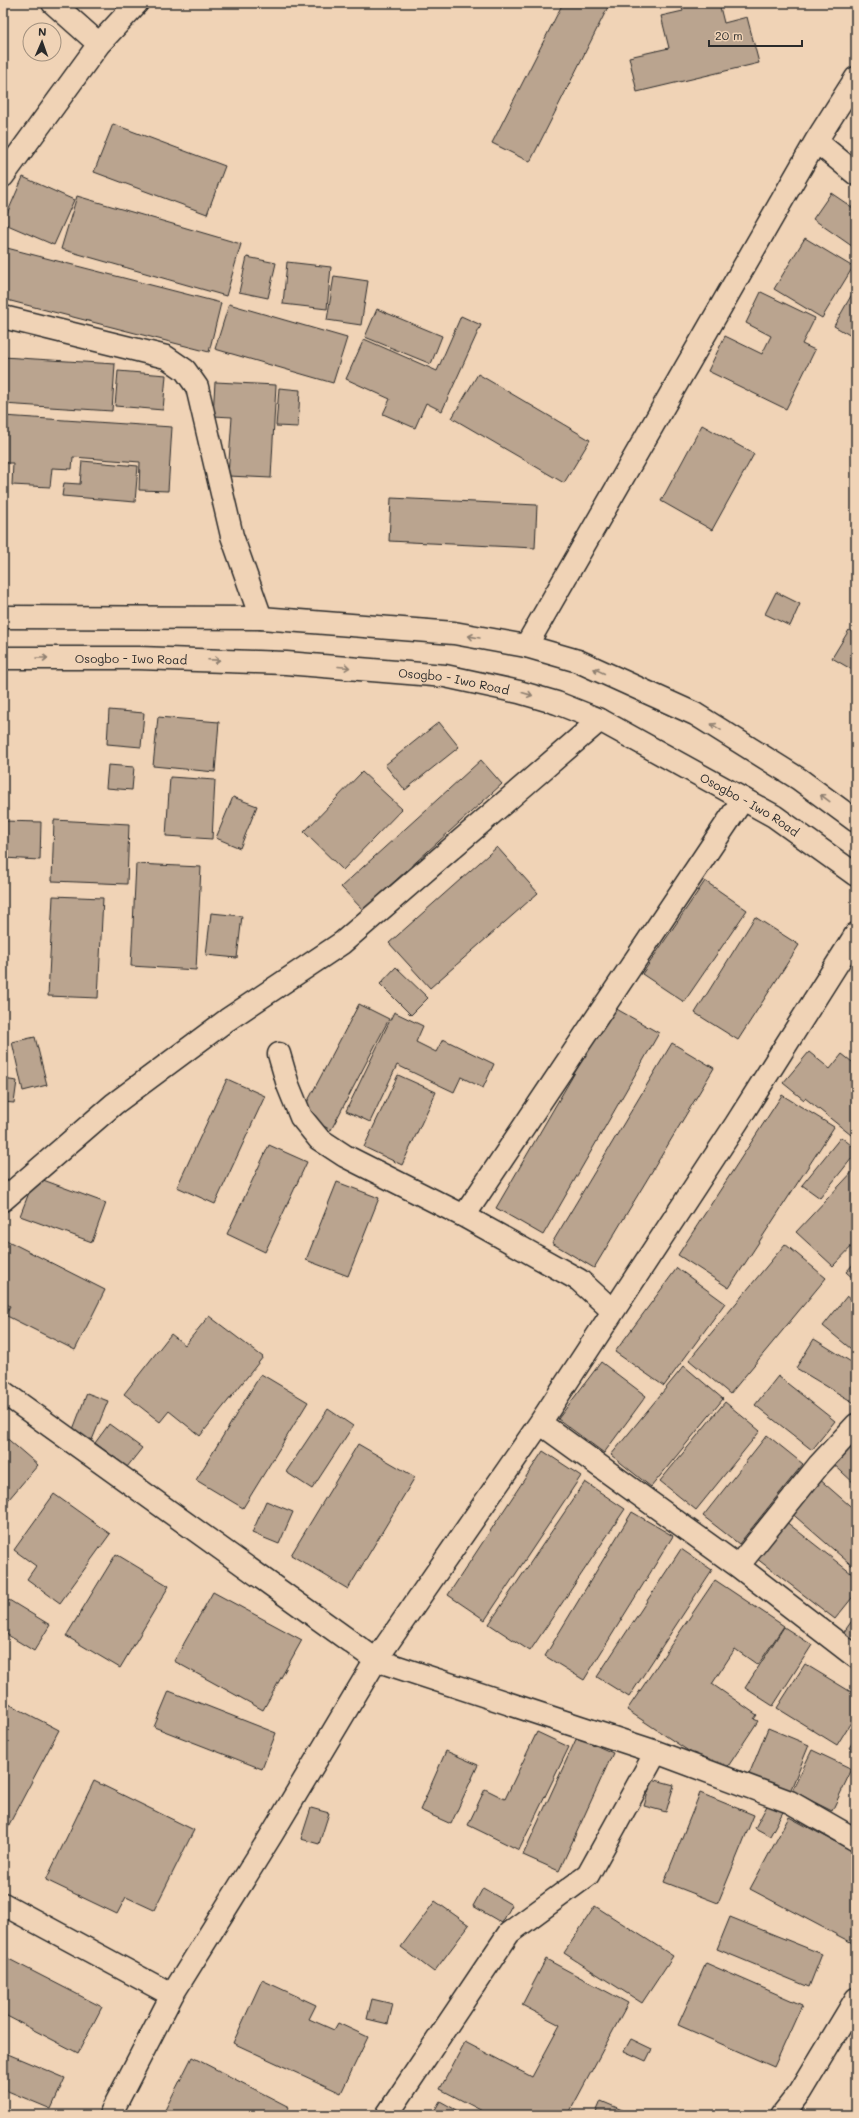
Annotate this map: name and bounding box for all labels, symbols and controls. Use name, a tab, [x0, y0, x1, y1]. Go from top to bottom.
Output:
north arrow	[22, 22, 62, 62]
scale bar	[709, 22, 802, 48]
text: N	[38, 24, 47, 39]
text: 20 m	[715, 27, 743, 43]
one-way arrow	[468, 632, 481, 640]
street label: Osogbo - Iwo Road	[75, 650, 188, 668]
one-way arrow	[35, 654, 48, 662]
one-way arrow	[207, 657, 220, 664]
one-way arrow	[337, 664, 350, 671]
street label: Osogbo - Iwo Road	[398, 664, 511, 698]
one-way arrow	[593, 666, 605, 674]
one-way arrow	[521, 691, 534, 698]
one-way arrow	[711, 723, 722, 731]
street label: Osogbo - Iwo Road	[697, 769, 803, 840]
one-way arrow	[819, 794, 830, 802]

